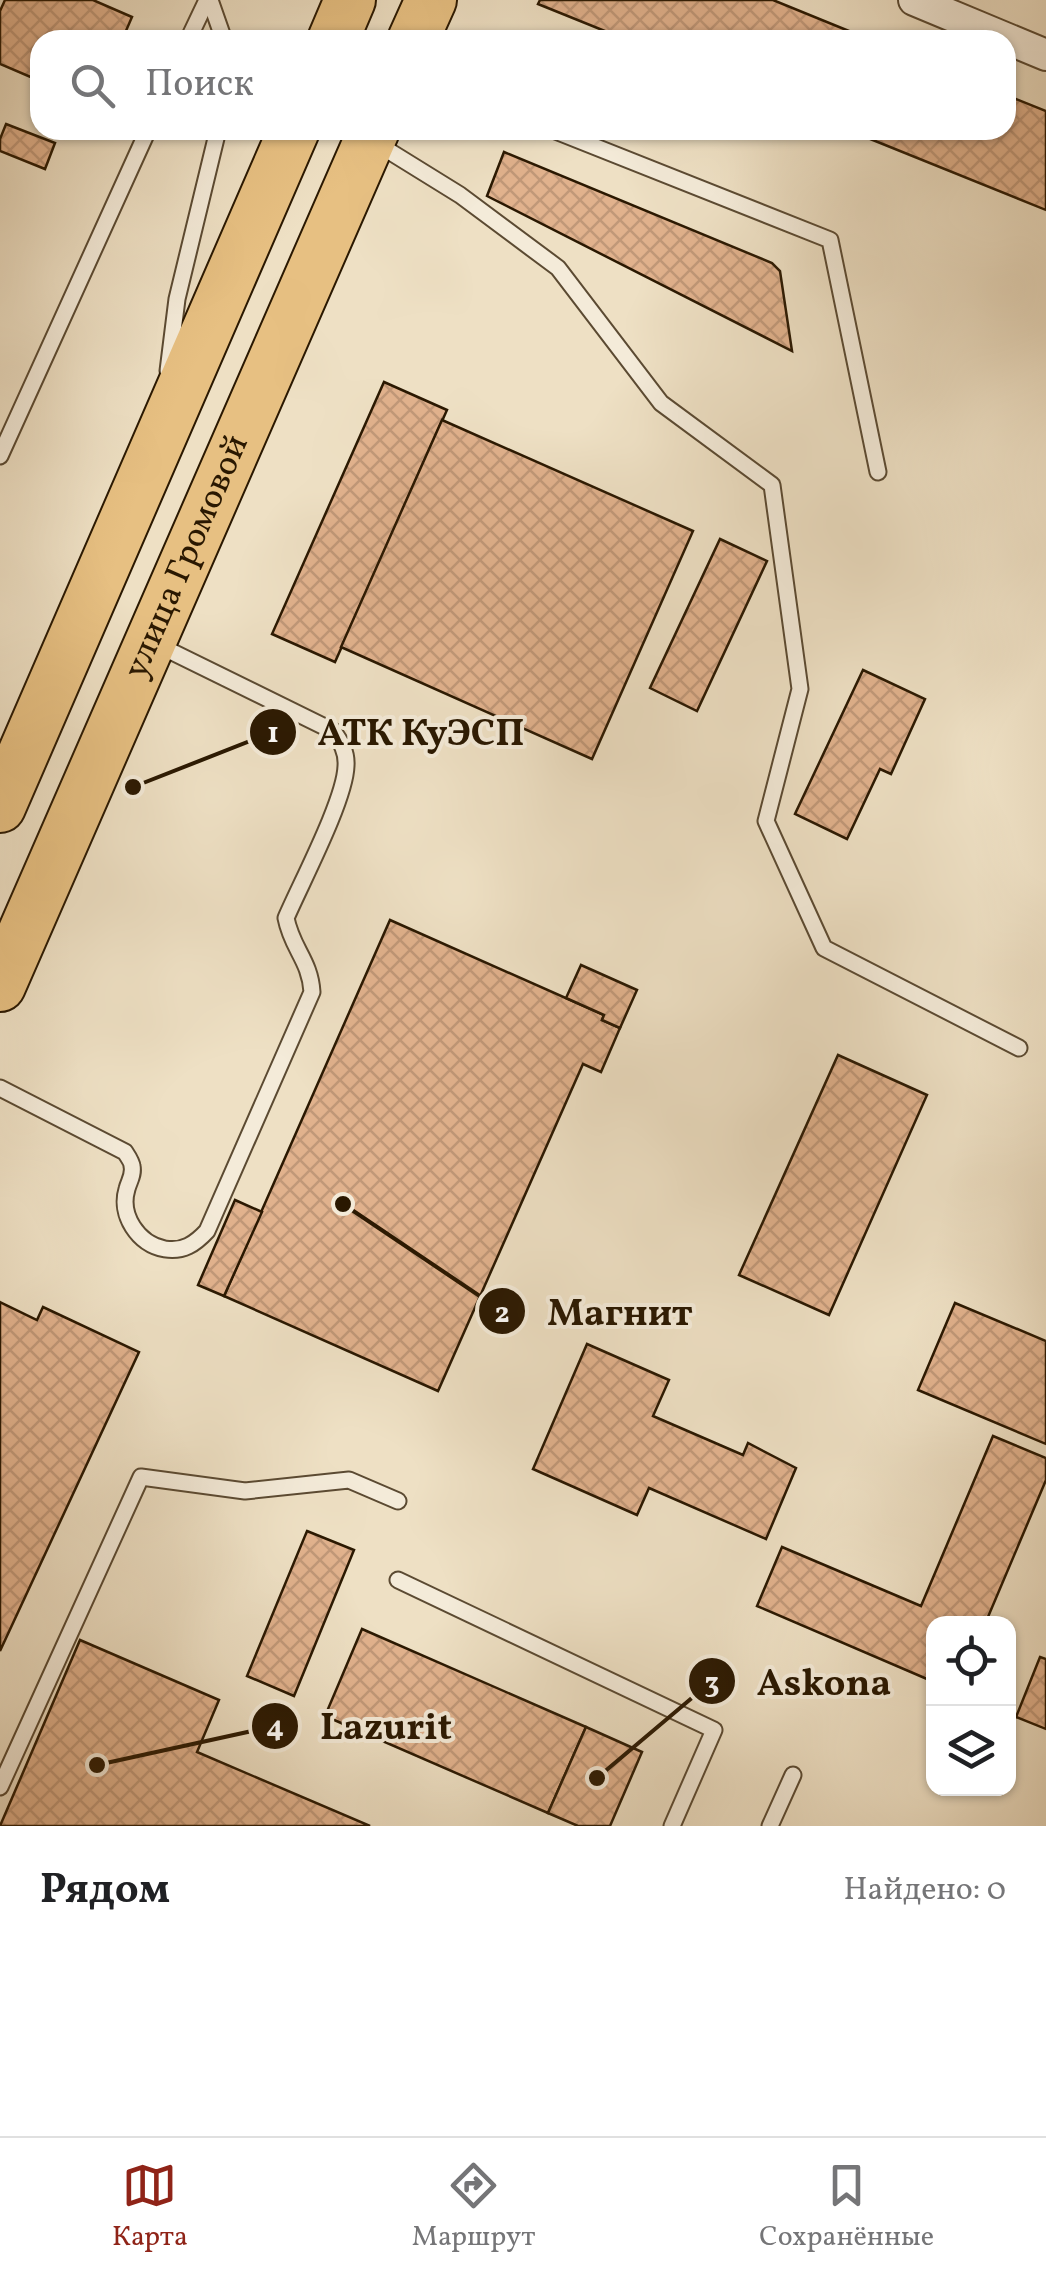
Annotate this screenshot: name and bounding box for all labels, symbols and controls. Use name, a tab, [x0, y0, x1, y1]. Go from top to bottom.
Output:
search box	[30, 30, 1016, 140]
icon: search	[65, 58, 120, 113]
text: Поиск	[145, 59, 254, 112]
street label: улица Громовой	[113, 428, 262, 686]
callout: АТК КуЭСП	[248, 698, 545, 766]
text: АТК КуЭСП	[318, 709, 525, 762]
text: 1	[267, 713, 279, 755]
callout: Магнит	[477, 1277, 713, 1345]
text: Магнит	[547, 1289, 693, 1342]
text: 2	[494, 1293, 510, 1335]
map controls	[926, 1616, 1016, 1796]
button: locate	[926, 1616, 1016, 1706]
callout: Askona	[687, 1647, 911, 1715]
text: Askona	[757, 1659, 891, 1712]
text: 3	[704, 1663, 720, 1705]
callout: Lazurit	[250, 1692, 472, 1760]
text: Lazurit	[320, 1703, 452, 1756]
button: layers	[926, 1706, 1016, 1796]
text: 4	[266, 1707, 284, 1749]
text: Рядом	[40, 1862, 170, 1921]
text: Найдено: 0	[844, 1869, 1006, 1913]
tab: Карта	[112, 2158, 188, 2257]
tab: Маршрут	[412, 2158, 535, 2257]
tab: Сохранённые	[759, 2158, 934, 2257]

